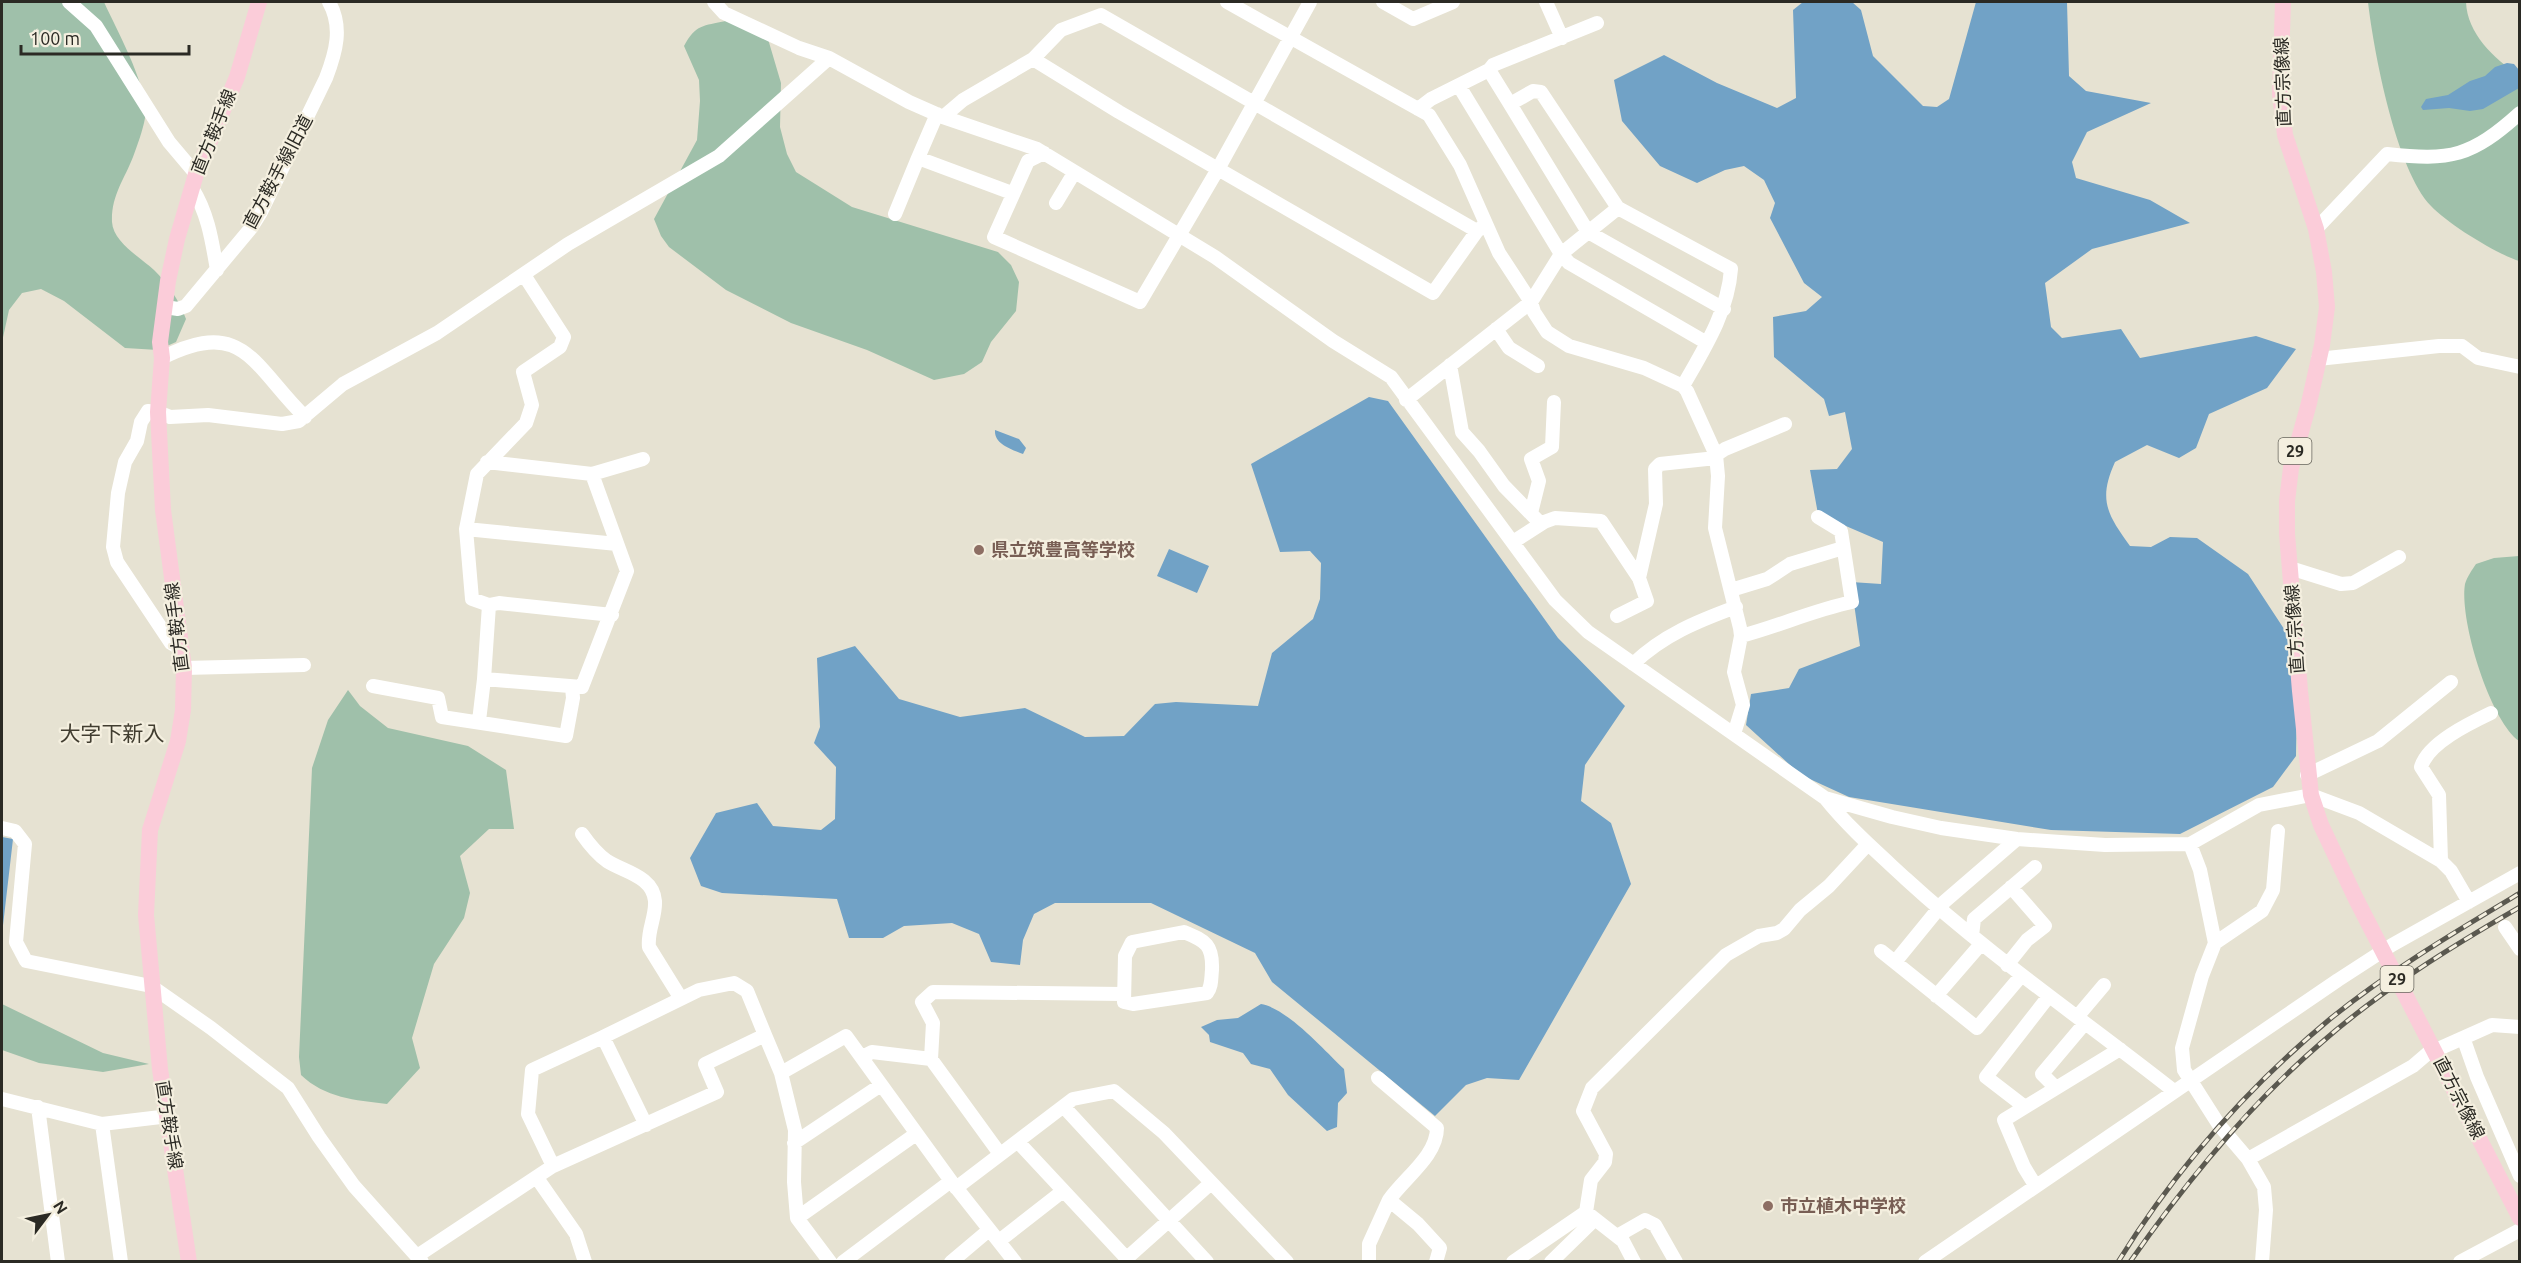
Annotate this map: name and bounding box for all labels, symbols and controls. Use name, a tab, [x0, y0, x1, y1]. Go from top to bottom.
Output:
scale bar	[21, 18, 189, 56]
text: 100 m	[30, 28, 80, 48]
street label: 直方宗像線	[2270, 37, 2294, 127]
street label: 直方鞍手線	[187, 86, 239, 177]
street label: 直方鞍手線旧道	[239, 111, 316, 232]
road number: 29	[2278, 438, 2312, 464]
place label: 県立筑豊高等学校	[991, 539, 1135, 559]
marker: 県立筑豊高等学校	[972, 543, 986, 557]
street label: 直方鞍手線	[161, 581, 191, 673]
street label: 直方宗像線	[2281, 583, 2307, 675]
district label: 大字下新入	[60, 721, 165, 745]
road number: 29	[2380, 966, 2414, 992]
street label: 直方宗像線	[2431, 1053, 2489, 1142]
street label: 直方鞍手線	[153, 1079, 187, 1171]
north arrow	[18, 1185, 78, 1245]
place label: 市立植木中学校	[1780, 1195, 1906, 1215]
text: N	[50, 1197, 72, 1217]
marker: 市立植木中学校	[1761, 1199, 1775, 1213]

